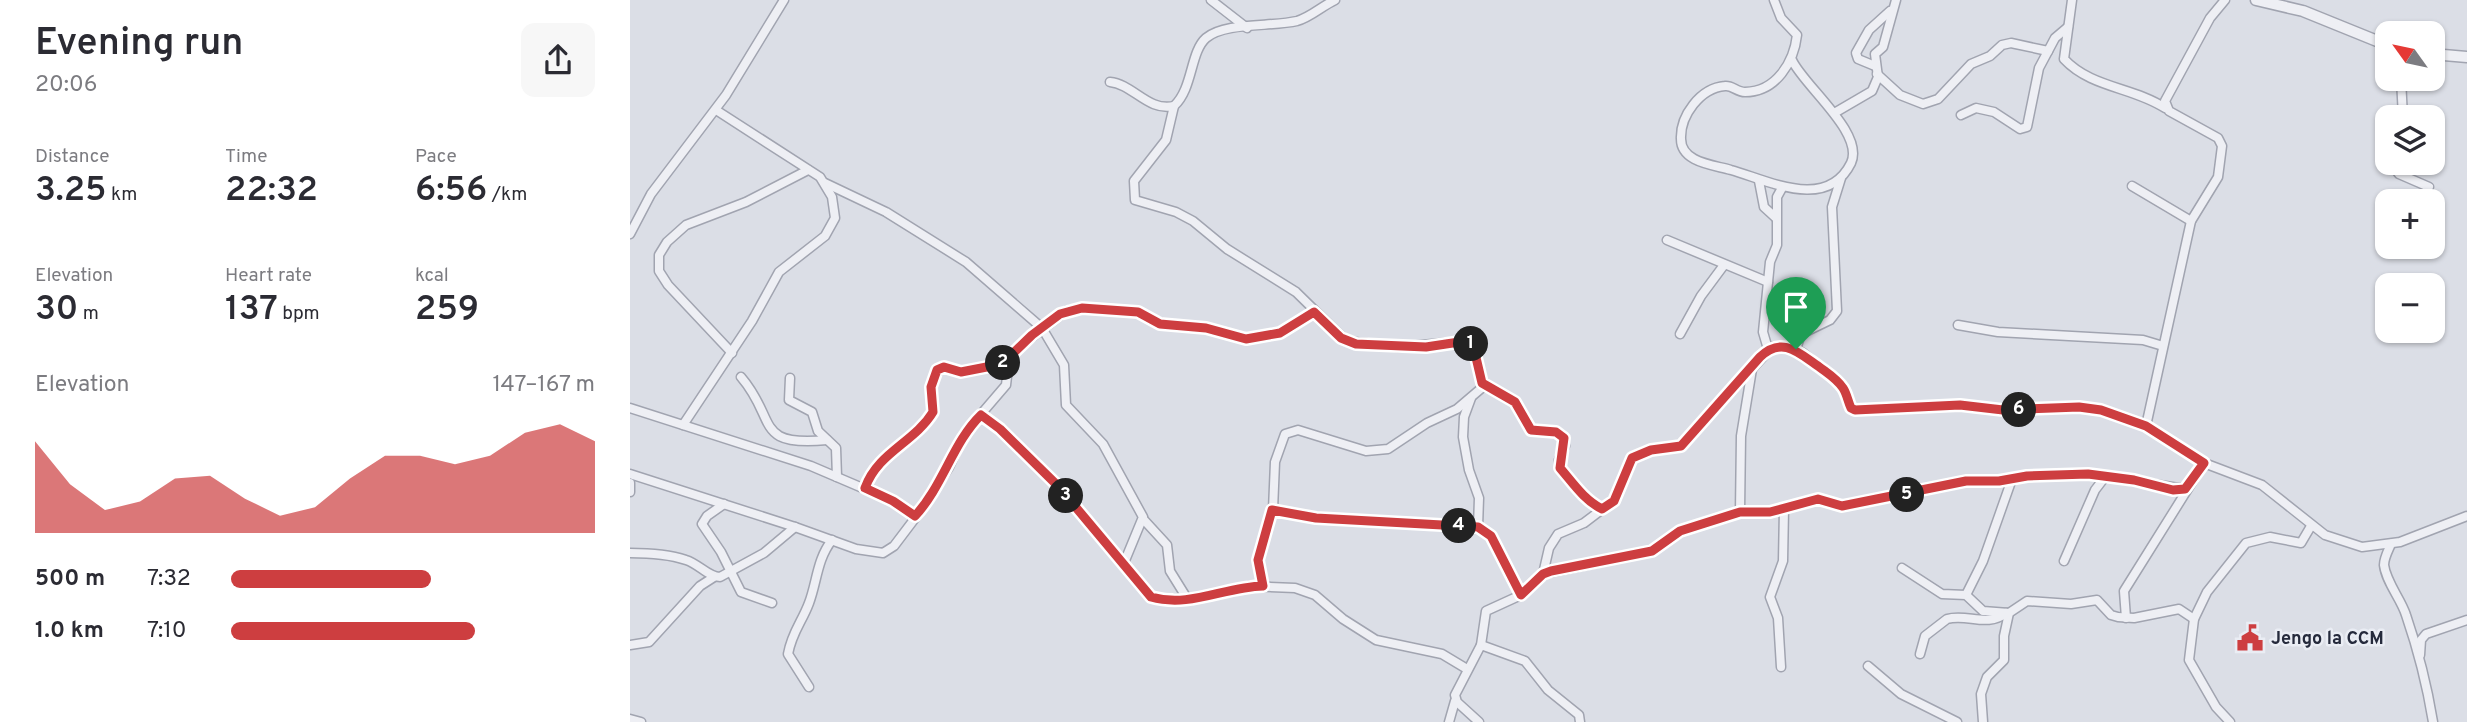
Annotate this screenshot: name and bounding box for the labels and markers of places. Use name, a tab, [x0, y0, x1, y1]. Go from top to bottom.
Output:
pin	[1766, 277, 1826, 349]
pin: 1	[1454, 326, 1488, 362]
pin: 2	[986, 346, 1020, 380]
pin: 6	[2002, 392, 2036, 428]
pin: 5	[1890, 477, 1924, 512]
pin: 3	[1048, 478, 1083, 514]
pin: 4	[1442, 508, 1476, 544]
public building icon: Jengo la CCM	[2235, 623, 2265, 653]
place label: Jengo la CCM	[2271, 628, 2384, 651]

